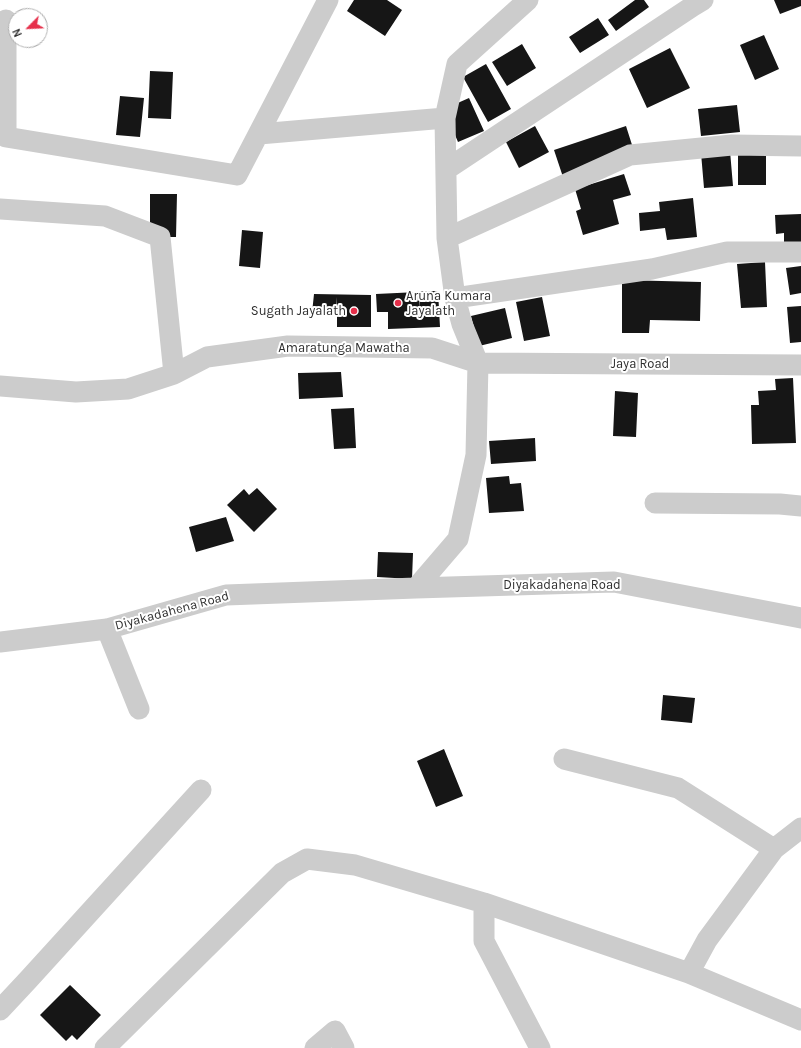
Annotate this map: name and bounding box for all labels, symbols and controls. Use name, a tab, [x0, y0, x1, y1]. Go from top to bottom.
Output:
north arrow	[8, 8, 48, 48]
text: N	[10, 26, 25, 39]
place label: Aruna Kumara Jayalath	[406, 288, 491, 319]
marker: Aruna Kumara Jayalath	[393, 298, 403, 308]
place label: Sugath Jayalath	[251, 303, 346, 319]
marker: Sugath Jayalath	[349, 306, 359, 316]
street label: Amaratunga Mawatha	[278, 340, 410, 356]
street label: Jaya Road	[611, 356, 669, 372]
street label: Diyakadahena Road	[503, 577, 621, 593]
street label: Diyakadahena Road	[113, 588, 231, 634]

